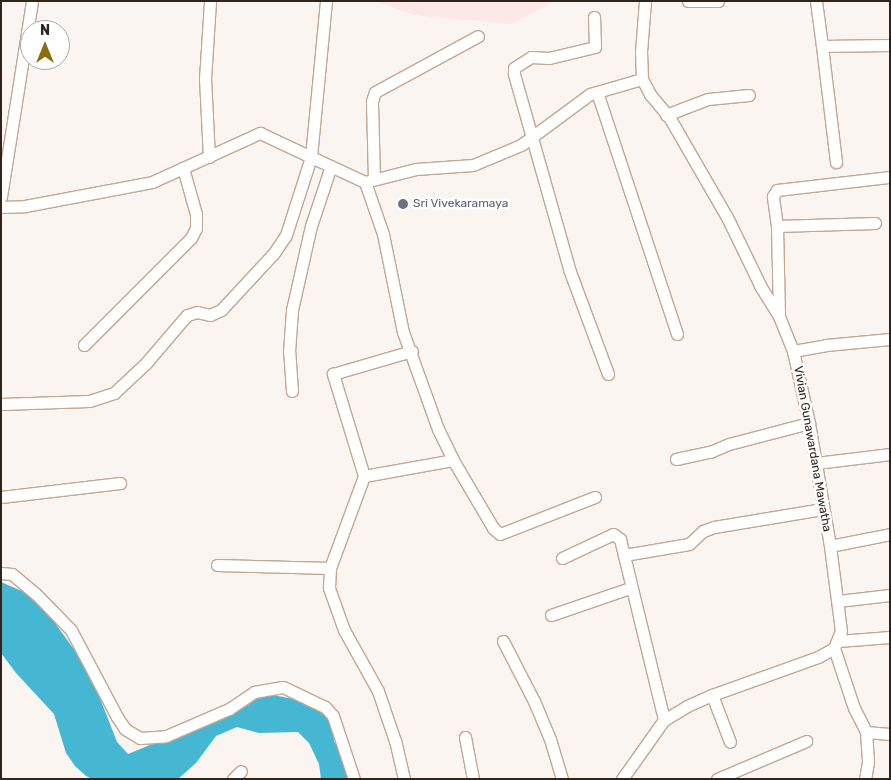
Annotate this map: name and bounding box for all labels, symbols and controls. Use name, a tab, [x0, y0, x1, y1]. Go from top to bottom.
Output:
north arrow	[20, 20, 70, 70]
text: N	[40, 22, 50, 39]
place label: Sri Vivekaramaya	[413, 197, 509, 211]
marker: Sri Vivekaramaya	[397, 198, 409, 210]
street label: Vivian Gunawardana Mawatha	[790, 365, 834, 533]

